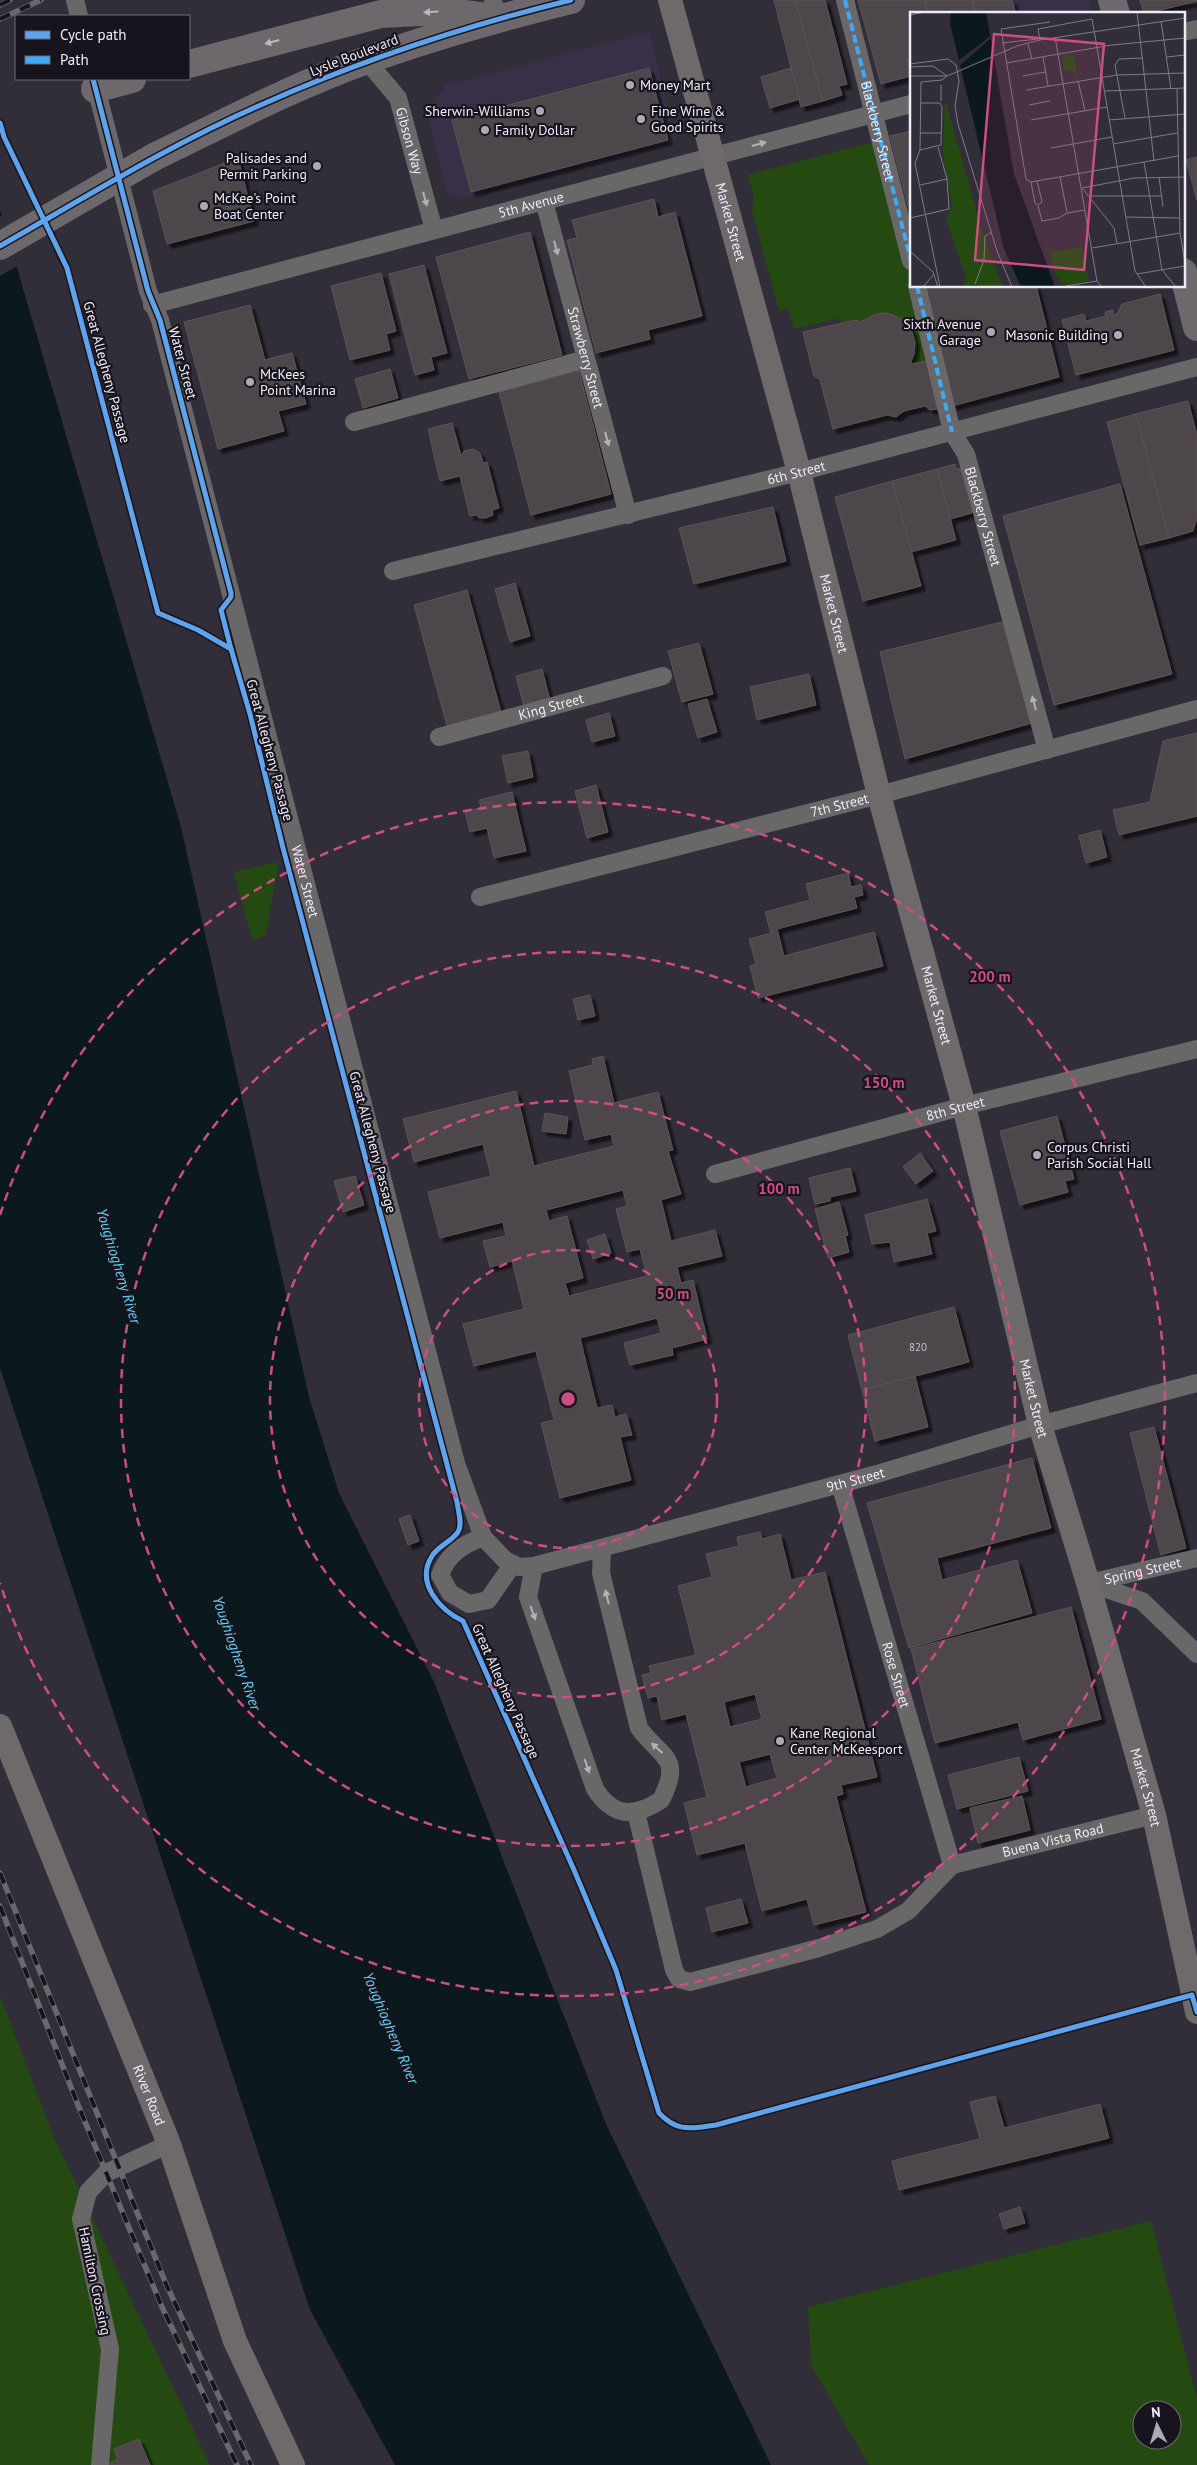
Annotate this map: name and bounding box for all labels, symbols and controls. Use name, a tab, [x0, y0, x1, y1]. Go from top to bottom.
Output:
one-way arrow	[423, 8, 439, 16]
inset map	[910, 12, 1184, 288]
legend	[15, 15, 190, 80]
text: Cycle path	[60, 25, 126, 44]
street label: Lysle Boulevard	[307, 30, 401, 80]
one-way arrow	[265, 39, 280, 47]
text: Path	[60, 50, 89, 69]
place label: Money Mart	[640, 76, 711, 94]
marker: Money Mart	[624, 79, 636, 91]
street label: Blackberry Street	[857, 79, 899, 183]
place label: Sherwin-Williams	[425, 102, 530, 120]
place label: Fine Wine & Good Spirits	[651, 102, 725, 136]
street label: Gibson Way	[392, 105, 428, 177]
marker: Sherwin-Williams	[534, 105, 546, 117]
marker: Fine Wine & Good Spirits	[635, 113, 647, 125]
place label: Family Dollar	[495, 121, 575, 139]
marker: Family Dollar	[479, 124, 491, 136]
one-way arrow	[752, 140, 767, 148]
place label: Palisades and Permit Parking	[220, 149, 307, 183]
marker: Palisades and Permit Parking	[311, 160, 323, 172]
street label: Market Street	[711, 181, 750, 263]
street label: 5th Avenue	[496, 187, 566, 222]
place label: McKee's Point Boat Center	[214, 189, 296, 223]
one-way arrow	[422, 191, 430, 206]
marker: McKee's Point Boat Center	[198, 200, 210, 212]
one-way arrow	[552, 240, 560, 256]
street label: Great Allegheny Passage	[79, 299, 135, 445]
street label: Strawberry Street	[564, 305, 608, 410]
place label: Sixth Avenue Garage	[903, 315, 981, 349]
street label: Water Street	[165, 325, 201, 401]
marker: Sixth Avenue Garage	[985, 326, 997, 338]
place label: Masonic Building	[1005, 326, 1108, 344]
marker: Masonic Building	[1112, 329, 1124, 341]
place label: McKees Point Marina	[260, 365, 336, 399]
marker: McKees Point Marina	[244, 376, 256, 388]
one-way arrow	[604, 431, 612, 446]
street label: 6th Street	[765, 456, 828, 488]
street label: Blackberry Street	[961, 465, 1005, 568]
street label: Market Street	[816, 572, 853, 655]
street label: Great Allegheny Passage	[242, 677, 298, 823]
street label: King Street	[516, 689, 586, 724]
one-way arrow	[1030, 695, 1038, 710]
street label: 7th Street	[809, 789, 871, 821]
street label: Water Street	[287, 843, 323, 920]
street label: Market Street	[917, 964, 956, 1047]
text: 200 m	[969, 967, 1011, 986]
street label: Great Allegheny Passage	[345, 1069, 401, 1215]
text: 150 m	[863, 1073, 905, 1092]
street label: 8th Street	[924, 1092, 986, 1125]
place label: Corpus Christi Parish Social Hall	[1047, 1138, 1151, 1172]
marker: Corpus Christi Parish Social Hall	[1031, 1149, 1043, 1161]
text: 100 m	[758, 1179, 800, 1198]
water label: Youghiogheny River	[92, 1206, 146, 1327]
text: 50 m	[657, 1284, 689, 1303]
house number: 820	[909, 1340, 927, 1354]
street label: Market Street	[1016, 1357, 1052, 1440]
centre of rings	[559, 1390, 577, 1408]
street label: 9th Street	[824, 1463, 887, 1496]
street label: Spring Street	[1102, 1553, 1183, 1588]
one-way arrow	[603, 1589, 611, 1604]
water label: Youghiogheny River	[209, 1593, 266, 1714]
one-way arrow	[530, 1605, 537, 1620]
street label: Great Allegheny Passage	[468, 1621, 544, 1761]
street label: Rose Street	[878, 1640, 914, 1710]
place label: Kane Regional Center McKeesport	[790, 1724, 903, 1758]
marker: Kane Regional Center McKeesport	[774, 1735, 786, 1747]
one-way arrow	[652, 1742, 664, 1754]
street label: Market Street	[1126, 1746, 1165, 1829]
one-way arrow	[583, 1759, 591, 1774]
street label: Buena Vista Road	[1001, 1819, 1105, 1861]
water label: Youghiogheny River	[359, 1969, 424, 2088]
street label: River Road	[129, 2062, 170, 2128]
street label: Hamilton Crossing	[75, 2225, 115, 2337]
north arrow	[1132, 2400, 1182, 2450]
text: N	[1150, 2403, 1161, 2421]

